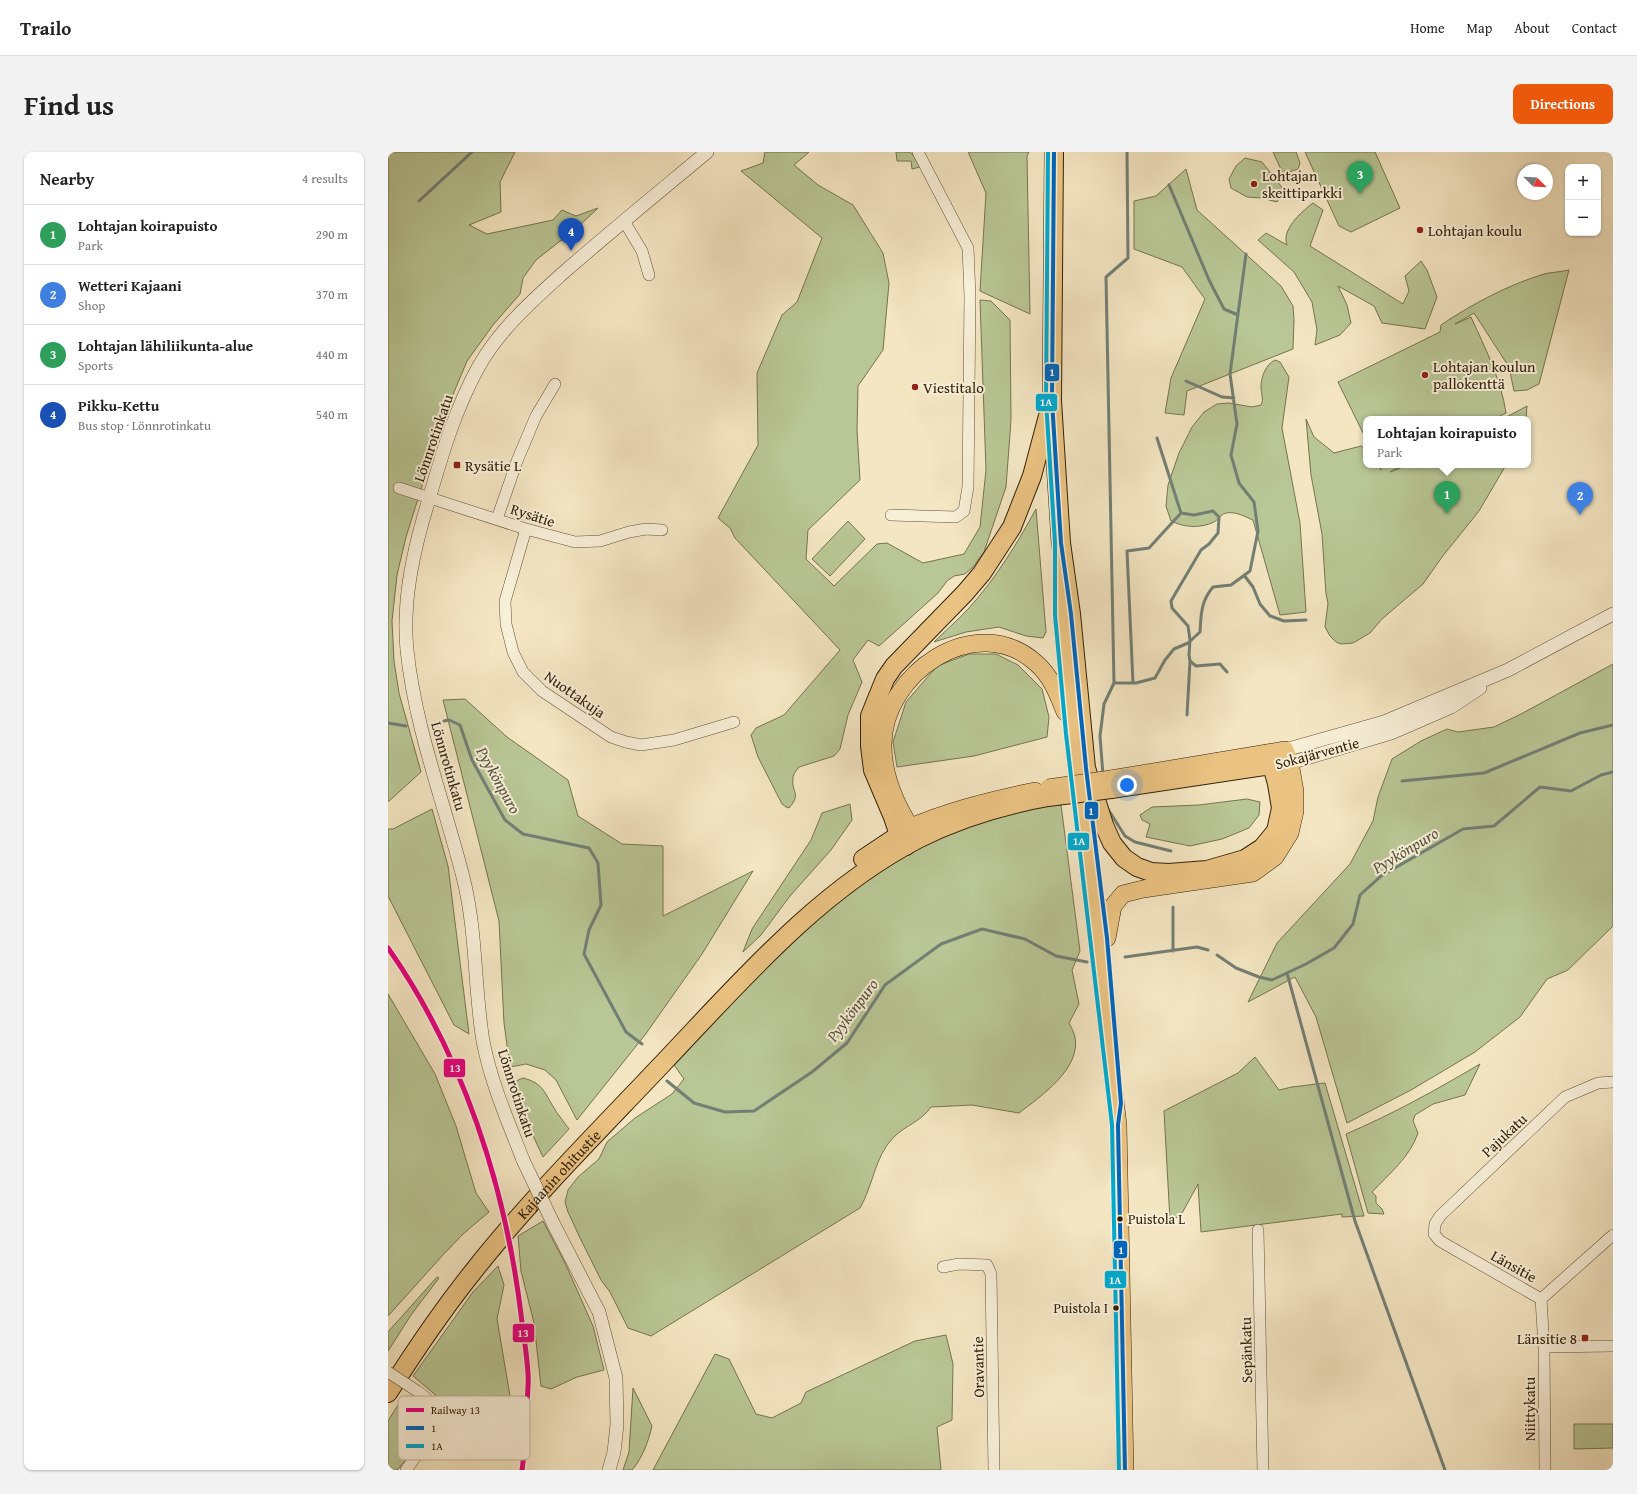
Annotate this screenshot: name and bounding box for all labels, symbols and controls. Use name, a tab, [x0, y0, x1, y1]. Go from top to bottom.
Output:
text: Trailo	[20, 14, 71, 42]
text: Home	[1410, 18, 1445, 38]
text: Map	[1467, 18, 1492, 38]
text: About	[1514, 18, 1550, 38]
text: Contact	[1572, 18, 1617, 38]
text: Find us	[24, 84, 114, 125]
button: Directions	[1513, 84, 1613, 124]
pin: 3	[1347, 161, 1373, 194]
north arrow	[1517, 164, 1553, 200]
map controls	[1565, 164, 1601, 236]
button: +	[1565, 164, 1601, 200]
place label: Lohtajan skeittiparkki	[1262, 165, 1342, 203]
text: Nearby	[40, 166, 94, 191]
text: 4 results	[302, 169, 348, 188]
marker: Lohtajan skeittiparkki	[1249, 179, 1259, 189]
button: −	[1565, 200, 1601, 236]
text: Lohtajan koirapuisto	[78, 215, 218, 236]
pin: 4	[558, 218, 584, 251]
place label: Lohtajan koulu	[1428, 220, 1523, 241]
text: 1	[50, 225, 56, 244]
text: 290 m	[316, 225, 348, 244]
marker: Lohtajan koulu	[1415, 225, 1425, 235]
text: Park	[78, 236, 103, 255]
text: Wetteri Kajaani	[78, 275, 182, 296]
text: 2	[50, 285, 56, 304]
text: 370 m	[316, 285, 348, 304]
text: Shop	[78, 296, 105, 315]
text: Lohtajan lähiliikunta-alue	[78, 335, 253, 356]
text: 3	[50, 345, 56, 364]
text: 440 m	[316, 345, 348, 364]
text: Sports	[78, 356, 113, 375]
place label: Lohtajan koulun pallokenttä	[1433, 356, 1536, 394]
line badge: 1	[1044, 363, 1060, 382]
text: 1	[1049, 364, 1055, 380]
marker: Lohtajan koulun pallokenttä	[1420, 370, 1430, 380]
place label: Viestitalo	[923, 377, 984, 398]
marker: Viestitalo	[910, 382, 920, 392]
street label: Lönnrotinkatu	[408, 391, 458, 485]
line badge: 1A	[1035, 393, 1058, 412]
text: 1A	[1040, 394, 1052, 410]
text: Pikku-Kettu	[78, 395, 159, 416]
text: 4	[50, 405, 56, 424]
text: 540 m	[316, 405, 348, 424]
text: Bus stop · Lönnrotinkatu	[78, 416, 211, 435]
popup	[1363, 416, 1531, 468]
text: Lohtajan koirapuisto	[1377, 422, 1517, 443]
text: Park	[1377, 443, 1402, 462]
place label: Rysätie L	[465, 455, 522, 476]
marker: Rysätie L	[452, 460, 462, 470]
pin: 1	[1434, 481, 1460, 514]
pin: 2	[1567, 482, 1593, 515]
street label: Rysätie	[508, 498, 558, 532]
street label: Nuottakuja	[540, 665, 610, 723]
street label: Lönnrotinkatu	[426, 719, 472, 814]
street label: Sokajärventie	[1273, 732, 1361, 774]
water label: Pyykönpuro	[470, 741, 527, 818]
your location	[1117, 775, 1137, 795]
line badge: 1	[1084, 801, 1099, 820]
text: 1	[1088, 803, 1094, 819]
water label: Pyykönpuro	[1367, 821, 1443, 880]
line badge: 1A	[1067, 832, 1090, 851]
text: 1A	[1073, 833, 1085, 849]
water label: Pyykönpuro	[820, 973, 884, 1047]
street label: Lönnrotinkatu	[493, 1046, 541, 1141]
line badge: 13	[443, 1058, 466, 1078]
text: 13	[449, 1060, 461, 1076]
street label: Pajukatu	[1477, 1108, 1532, 1162]
street label: Kajaanin ohitustie	[512, 1124, 605, 1223]
place label: Puistola L	[1128, 1209, 1185, 1229]
marker: Puistola L	[1115, 1214, 1125, 1224]
line badge: 1	[1113, 1240, 1128, 1259]
text: 1	[1118, 1242, 1124, 1258]
street label: Länsitie	[1487, 1245, 1541, 1287]
line badge: 1A	[1104, 1270, 1127, 1289]
text: 1A	[1109, 1272, 1121, 1288]
place label: Puistola I	[1053, 1298, 1108, 1318]
marker: Puistola I	[1111, 1303, 1121, 1313]
street label: Sepänkatu	[1235, 1316, 1257, 1383]
line badge: 13	[512, 1323, 535, 1343]
text: 13	[517, 1325, 529, 1341]
place label: Länsitie 8	[1517, 1328, 1577, 1349]
marker: Länsitie 8	[1580, 1333, 1590, 1343]
street label: Oravantie	[967, 1336, 989, 1398]
street label: Niittykatu	[1519, 1376, 1540, 1441]
legend	[398, 1396, 530, 1460]
text: Railway 13	[431, 1402, 480, 1418]
text: 1	[431, 1420, 436, 1436]
text: 1A	[431, 1438, 443, 1454]

